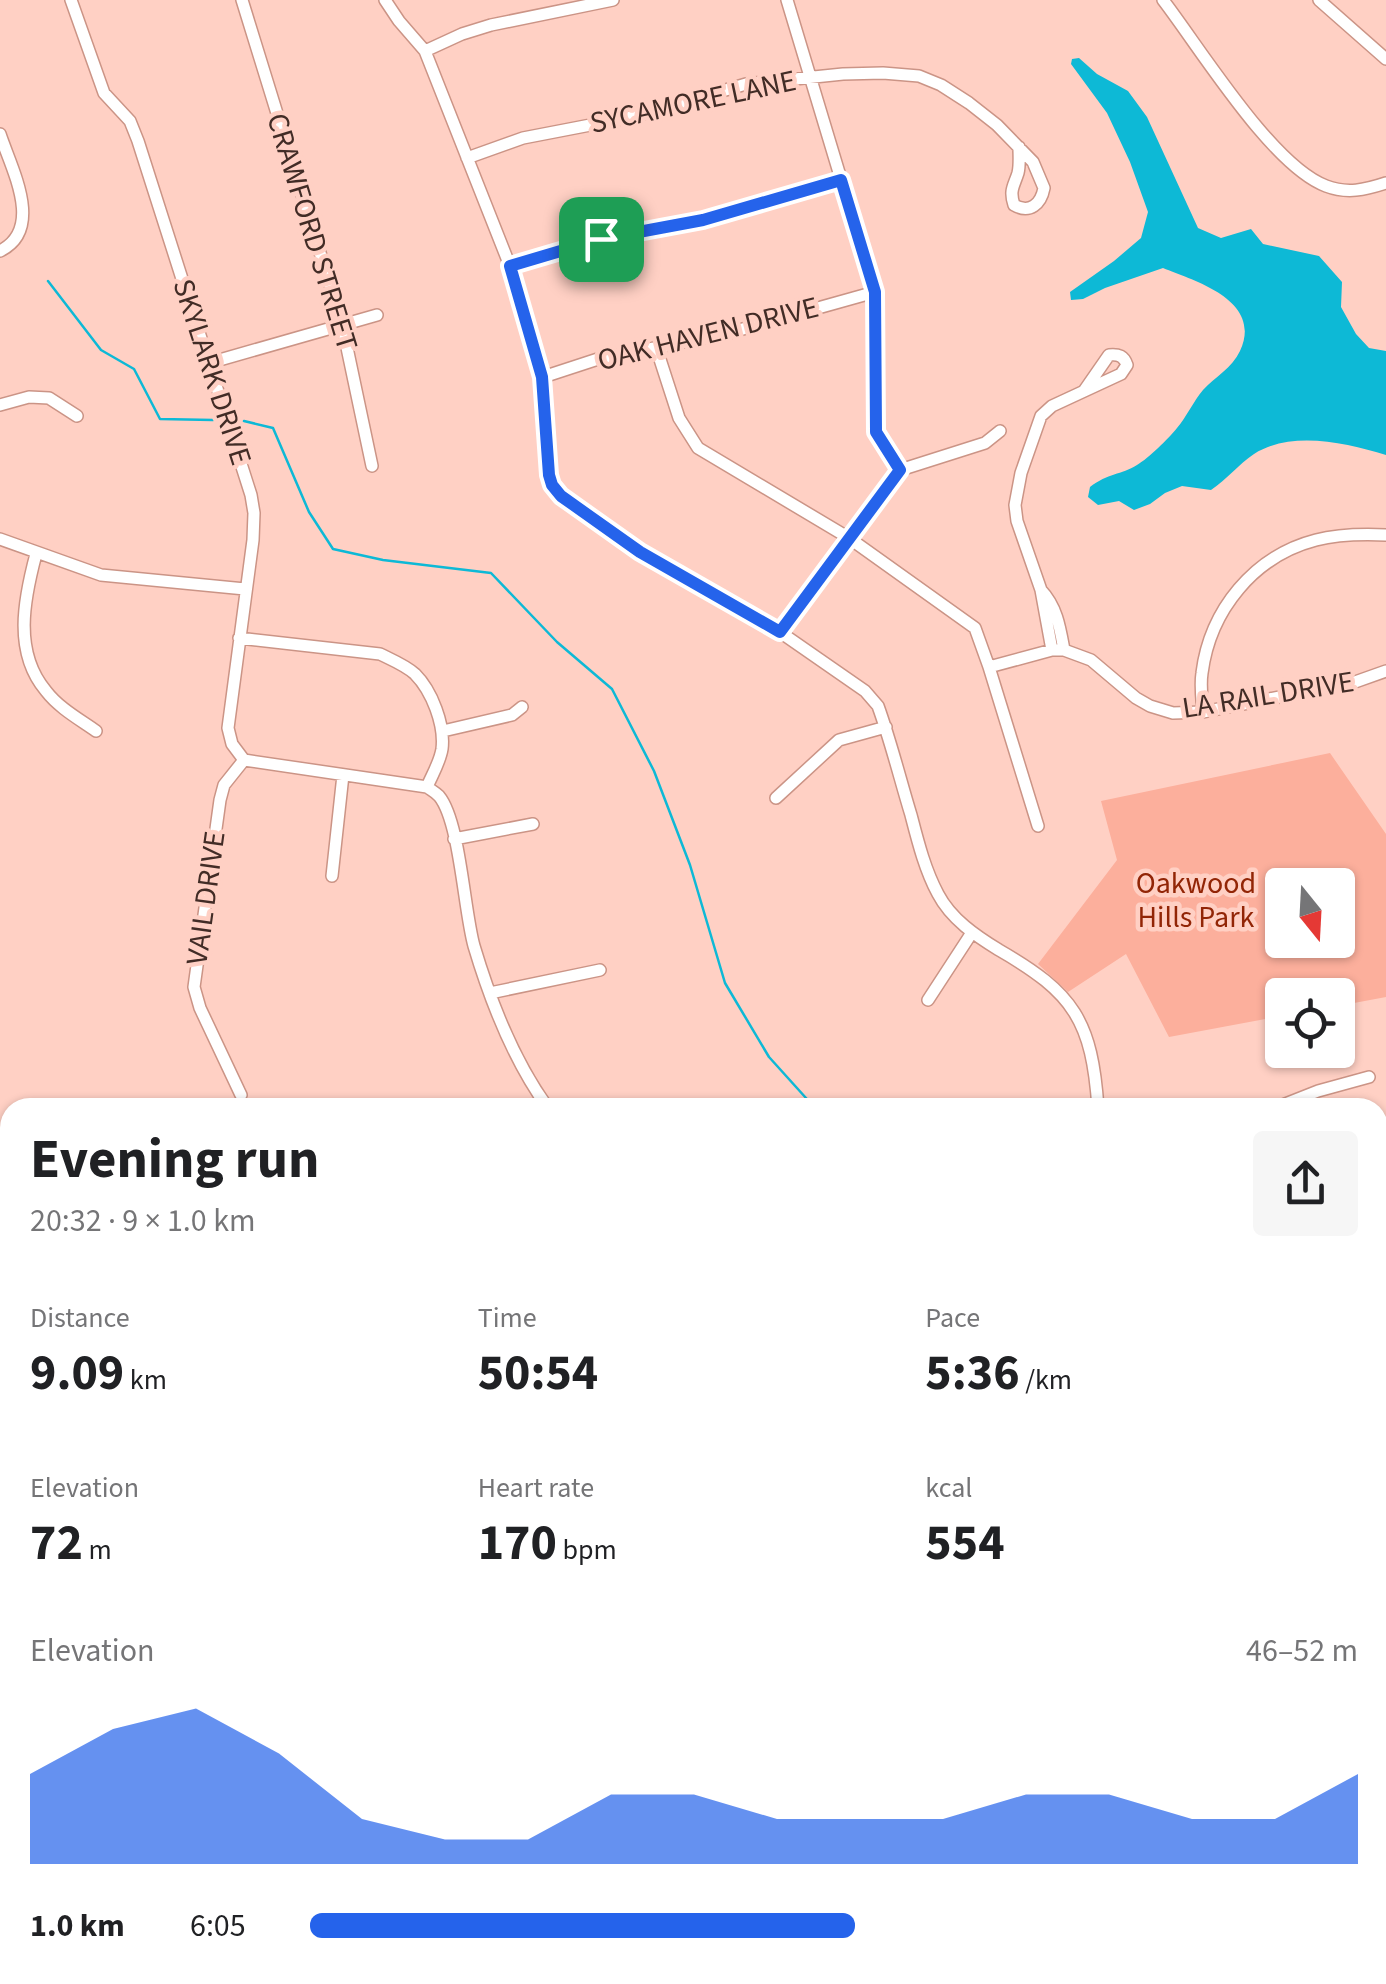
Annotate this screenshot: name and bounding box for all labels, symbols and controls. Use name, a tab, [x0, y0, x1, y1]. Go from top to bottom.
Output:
street label: SYCAMORE LANE	[586, 59, 800, 145]
street label: CRAWFORD STREET	[255, 108, 369, 356]
pin	[559, 197, 644, 282]
icon: arrive	[574, 212, 629, 267]
street label: SKYLARK DRIVE	[162, 273, 262, 471]
street label: OAK HAVEN DRIVE	[593, 286, 823, 382]
street label: LA RAIL DRIVE	[1179, 660, 1357, 730]
street label: VAIL DRIVE	[175, 828, 237, 968]
park label: Oakwood Hills Park	[1136, 862, 1256, 939]
north arrow	[1265, 868, 1355, 958]
map controls	[1265, 868, 1355, 1068]
button: locate	[1265, 978, 1355, 1068]
text: Evening run	[30, 1121, 319, 1199]
button: share	[1253, 1131, 1358, 1236]
text: 20:32 · 9 × 1.0 km	[30, 1198, 256, 1244]
text: Distance	[30, 1298, 130, 1338]
text: Time	[478, 1298, 537, 1338]
text: Pace	[925, 1298, 980, 1338]
text: 9.09	[30, 1338, 124, 1409]
text: 50:54	[478, 1338, 598, 1409]
text: 5:36	[925, 1338, 1020, 1409]
text: km	[124, 1360, 167, 1400]
text: /km	[1020, 1360, 1072, 1400]
text: Elevation	[30, 1468, 139, 1508]
text: Heart rate	[478, 1468, 594, 1508]
text: kcal	[925, 1468, 972, 1508]
text: 72	[30, 1508, 83, 1579]
text: 170	[478, 1508, 557, 1579]
text: 554	[925, 1508, 1005, 1579]
text: m	[83, 1530, 112, 1570]
text: bpm	[557, 1530, 617, 1570]
text: Elevation	[30, 1628, 155, 1674]
text: 46–52 m	[1246, 1628, 1358, 1674]
text: 1.0 km	[30, 1903, 125, 1949]
text: 6:05	[190, 1903, 246, 1949]

